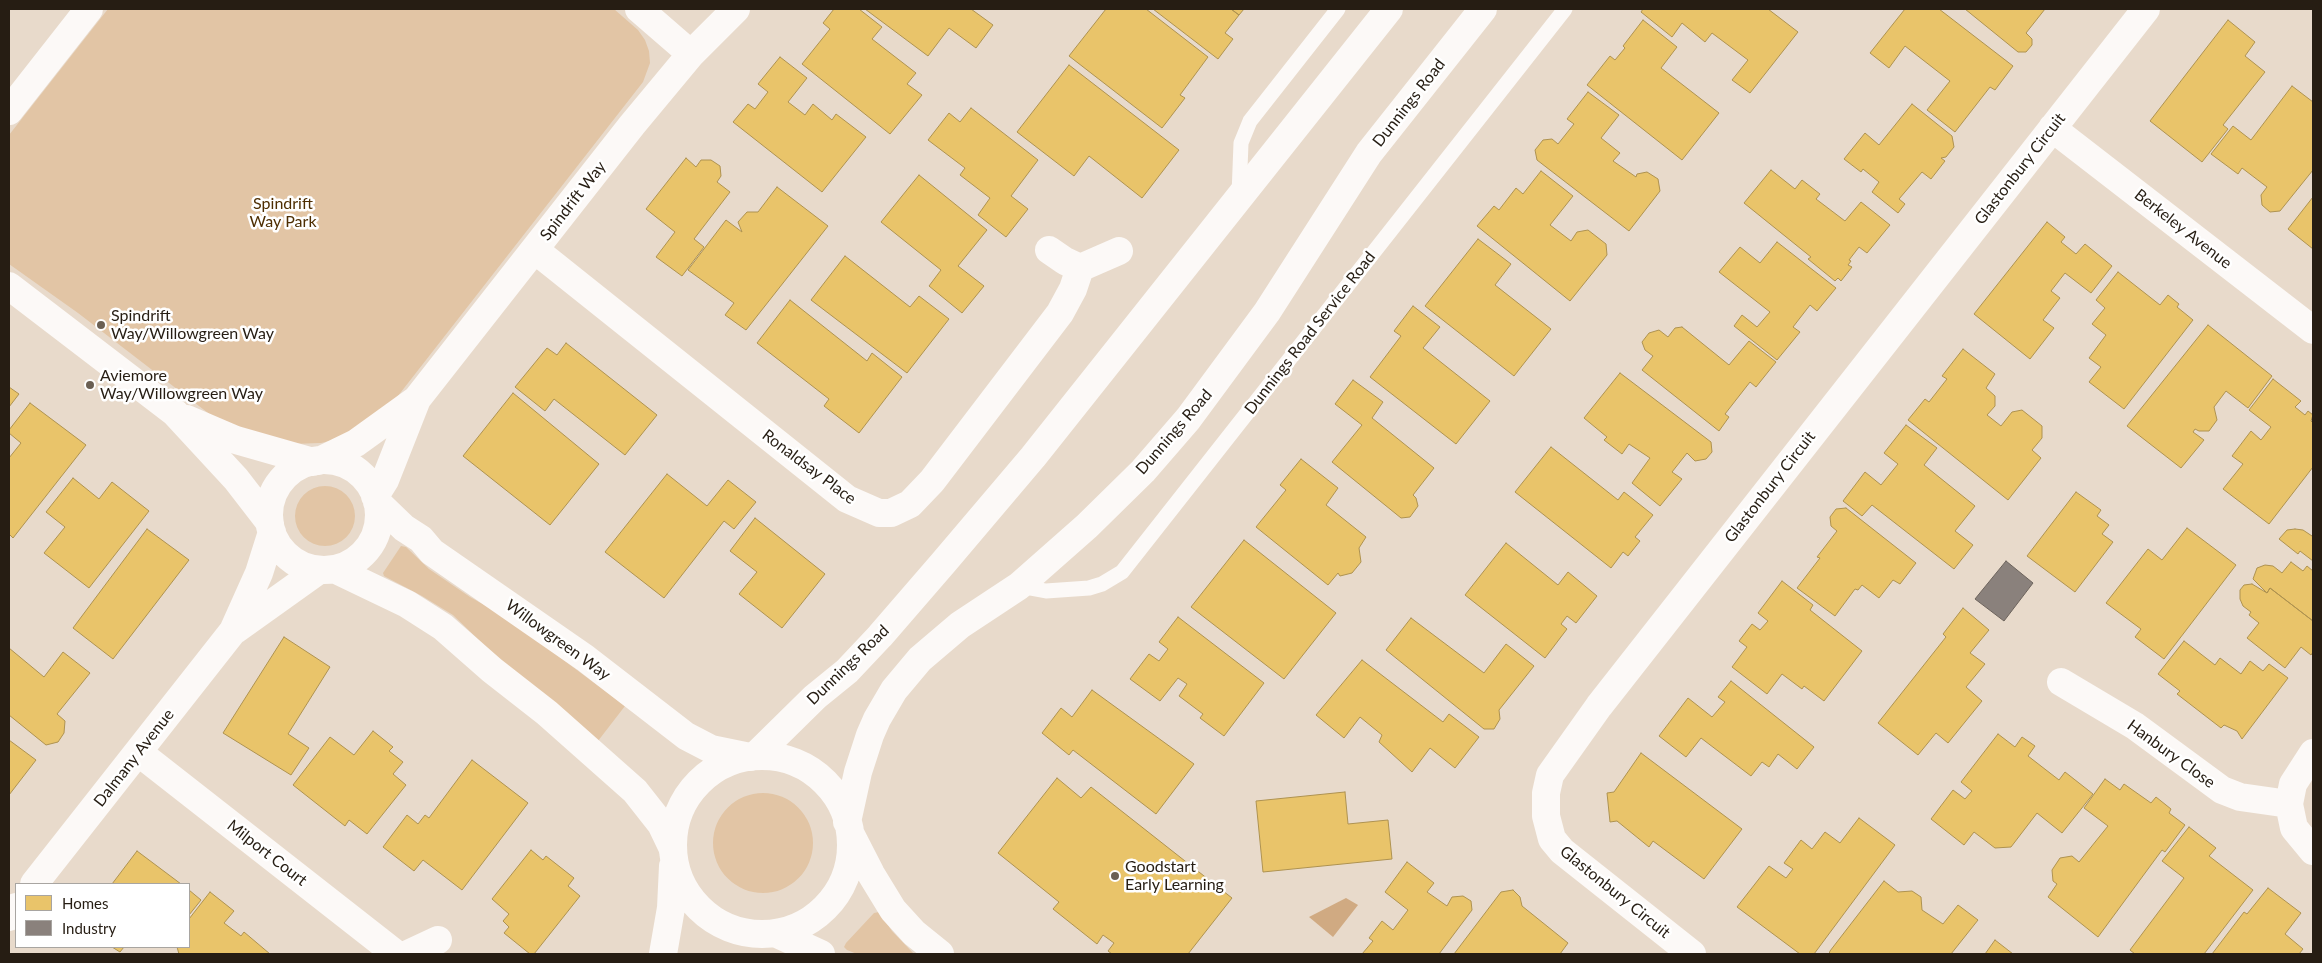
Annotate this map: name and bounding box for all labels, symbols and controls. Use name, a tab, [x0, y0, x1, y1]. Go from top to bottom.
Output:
street label: Dunnings Road	[1369, 55, 1449, 151]
street label: Glastonbury Circuit	[1971, 109, 2069, 229]
street label: Spindrift Way	[536, 157, 610, 245]
street label: Berkeley Avenue	[2131, 185, 2235, 273]
park label: Spindrift Way Park	[249, 194, 317, 232]
street label: Dunnings Road Service Road	[1241, 248, 1379, 418]
place label: Spindrift Way/Willowgreen Way	[111, 306, 274, 344]
marker: Spindrift Way/Willowgreen Way	[95, 319, 107, 331]
place label: Aviemore Way/Willowgreen Way	[100, 366, 263, 404]
marker: Aviemore Way/Willowgreen Way	[84, 379, 96, 391]
street label: Dunnings Road	[1132, 386, 1216, 478]
street label: Ronaldsay Place	[758, 425, 860, 509]
street label: Glastonbury Circuit	[1721, 427, 1819, 547]
street label: Willowgreen Way	[502, 596, 614, 684]
street label: Dunnings Road	[803, 621, 893, 709]
street label: Dalmany Avenue	[90, 705, 178, 811]
street label: Hanbury Close	[2123, 716, 2219, 792]
street label: Milport Court	[223, 816, 311, 890]
street label: Glastonbury Circuit	[1556, 842, 1674, 942]
place label: Goodstart Early Learning	[1125, 857, 1224, 895]
marker: Goodstart Early Learning	[1109, 870, 1121, 882]
legend	[15, 883, 190, 948]
text: Homes	[62, 894, 108, 912]
text: Industry	[62, 919, 116, 937]

